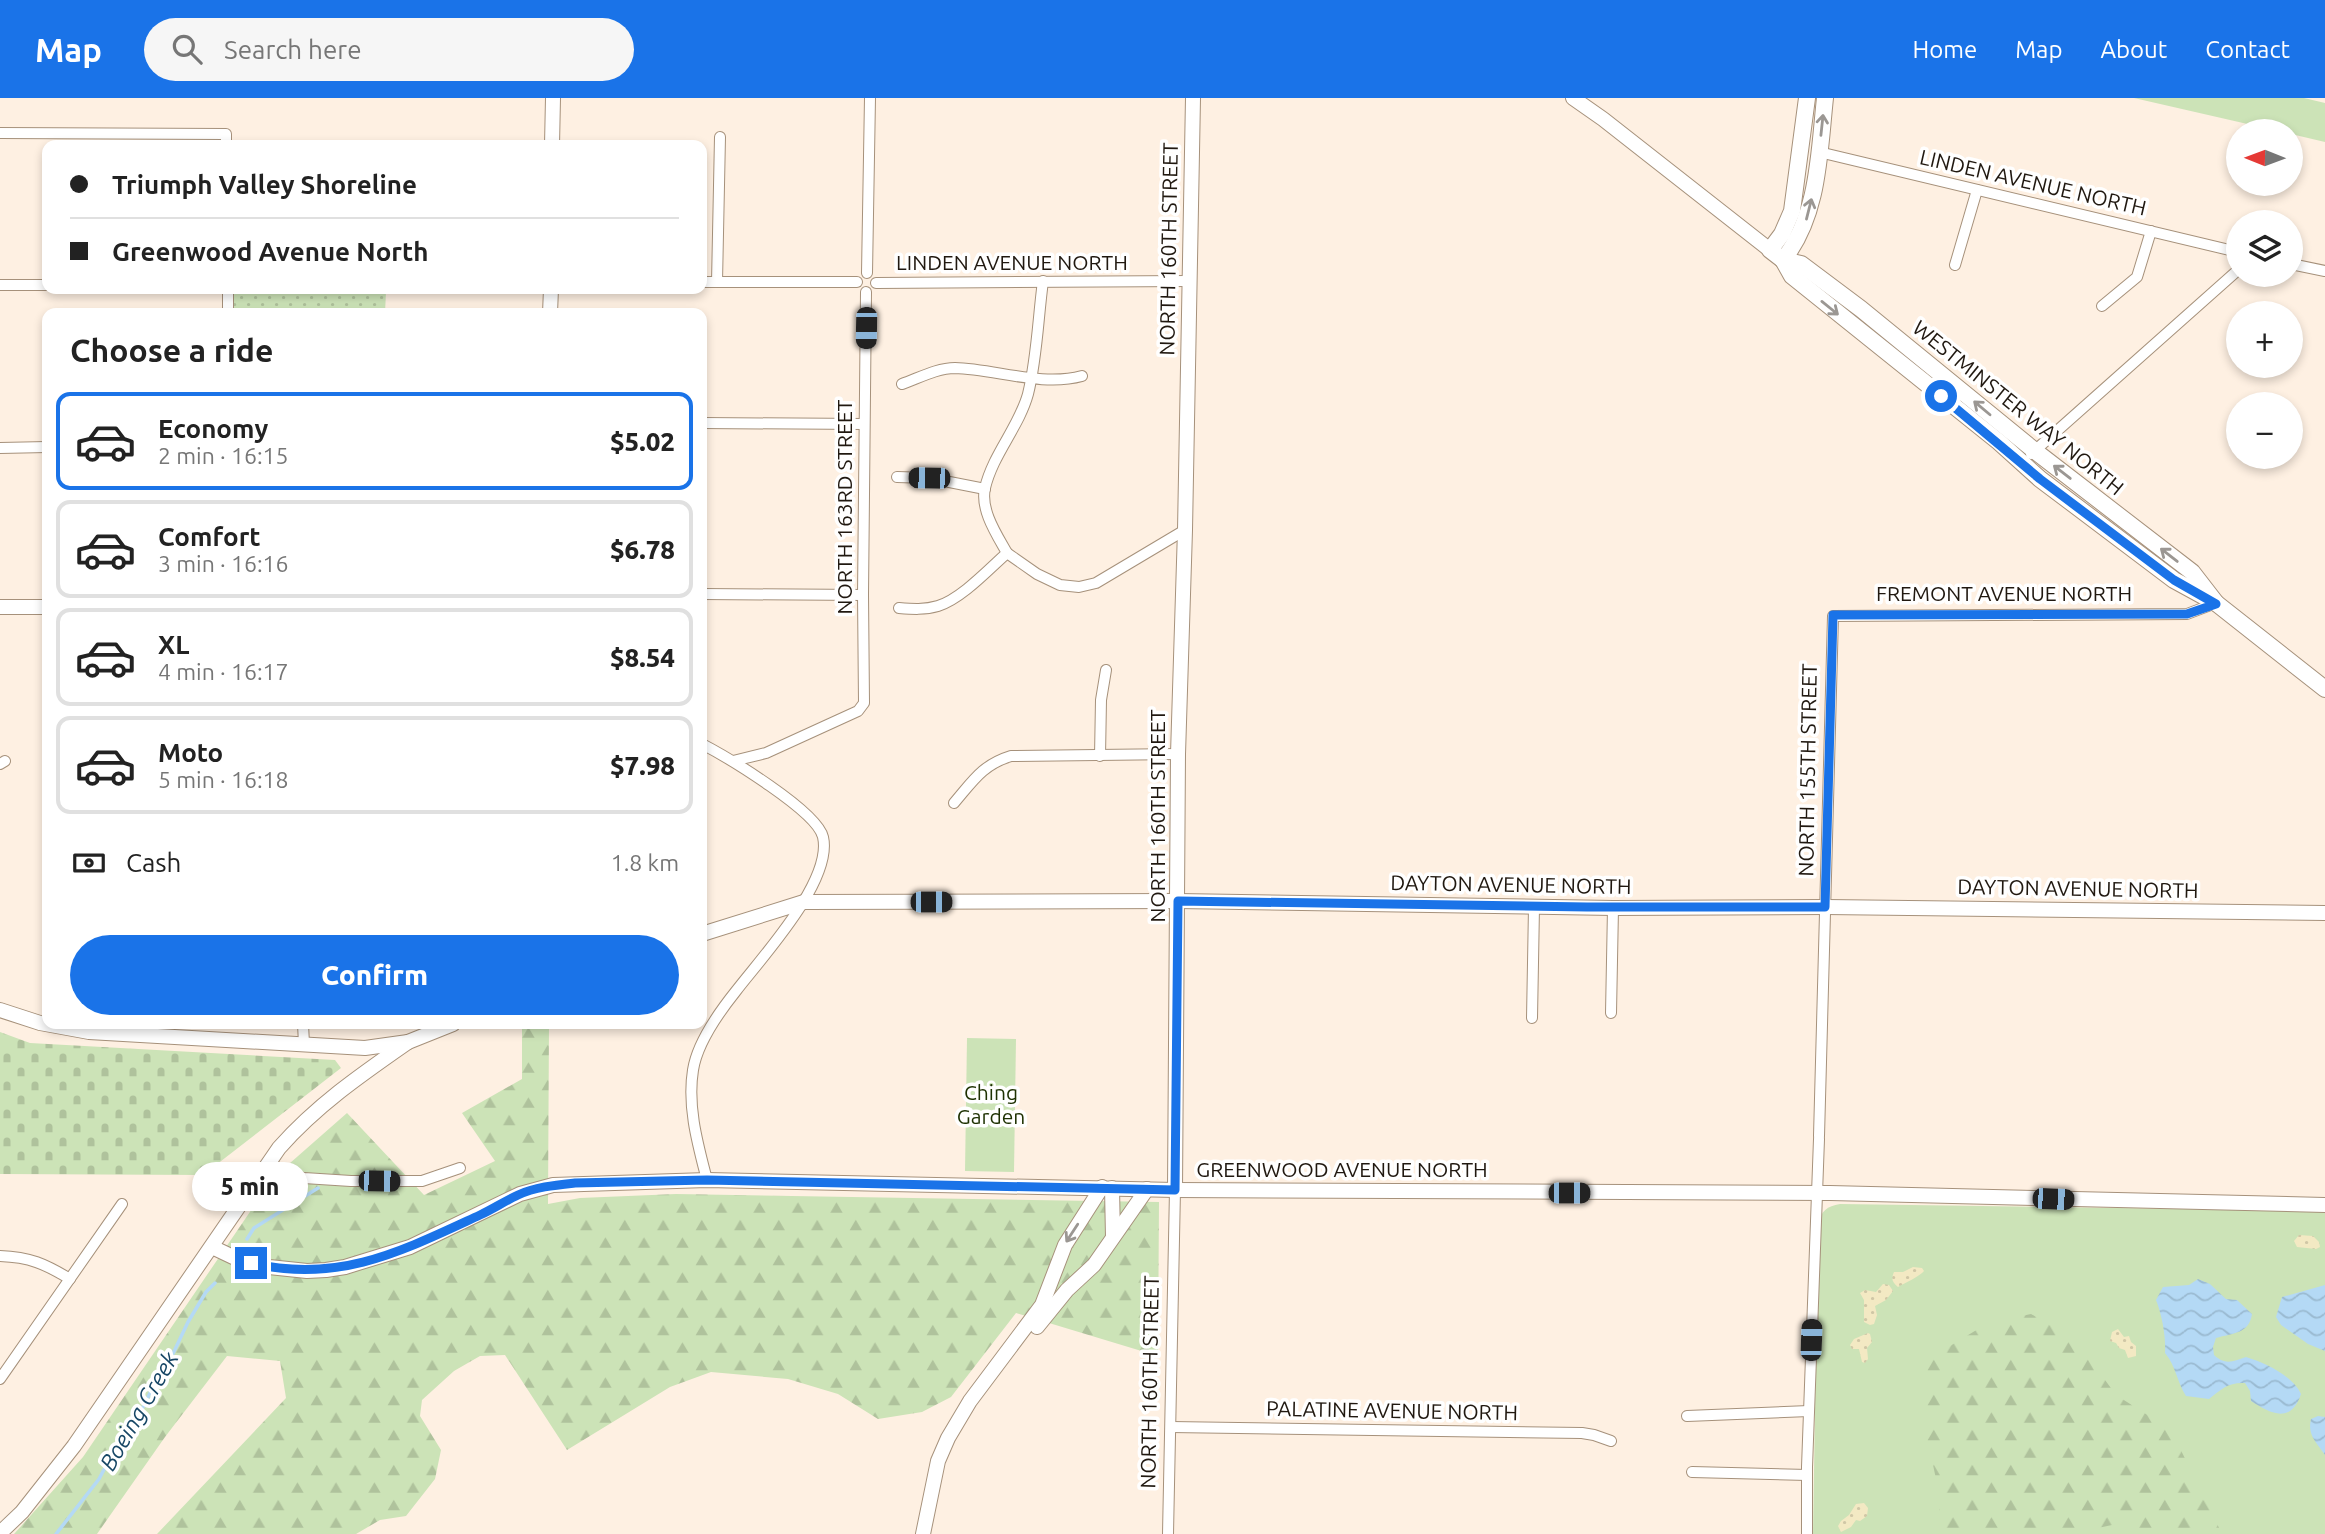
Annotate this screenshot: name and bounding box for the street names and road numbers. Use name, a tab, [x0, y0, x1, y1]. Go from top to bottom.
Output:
street label: NORTH 160TH STREET	[1154, 142, 1182, 356]
street label: LINDEN AVENUE NORTH	[1918, 144, 2149, 220]
street label: LINDEN AVENUE NORTH	[896, 250, 1128, 274]
street label: WESTMINSTER WAY NORTH	[1909, 315, 2129, 500]
street label: NORTH 163RD STREET	[832, 399, 856, 614]
street label: FREMONT AVENUE NORTH	[1876, 581, 2132, 605]
street label: NORTH 155TH STREET	[1793, 663, 1821, 877]
street label: NORTH 160TH STREET	[1145, 709, 1169, 923]
street label: DAYTON AVENUE NORTH	[1390, 870, 1632, 898]
street label: DAYTON AVENUE NORTH	[1957, 874, 2199, 902]
street label: GREENWOOD AVENUE NORTH	[1196, 1157, 1488, 1181]
street label: NORTH 160TH STREET	[1135, 1275, 1163, 1489]
street label: PALATINE AVENUE NORTH	[1266, 1396, 1518, 1424]

